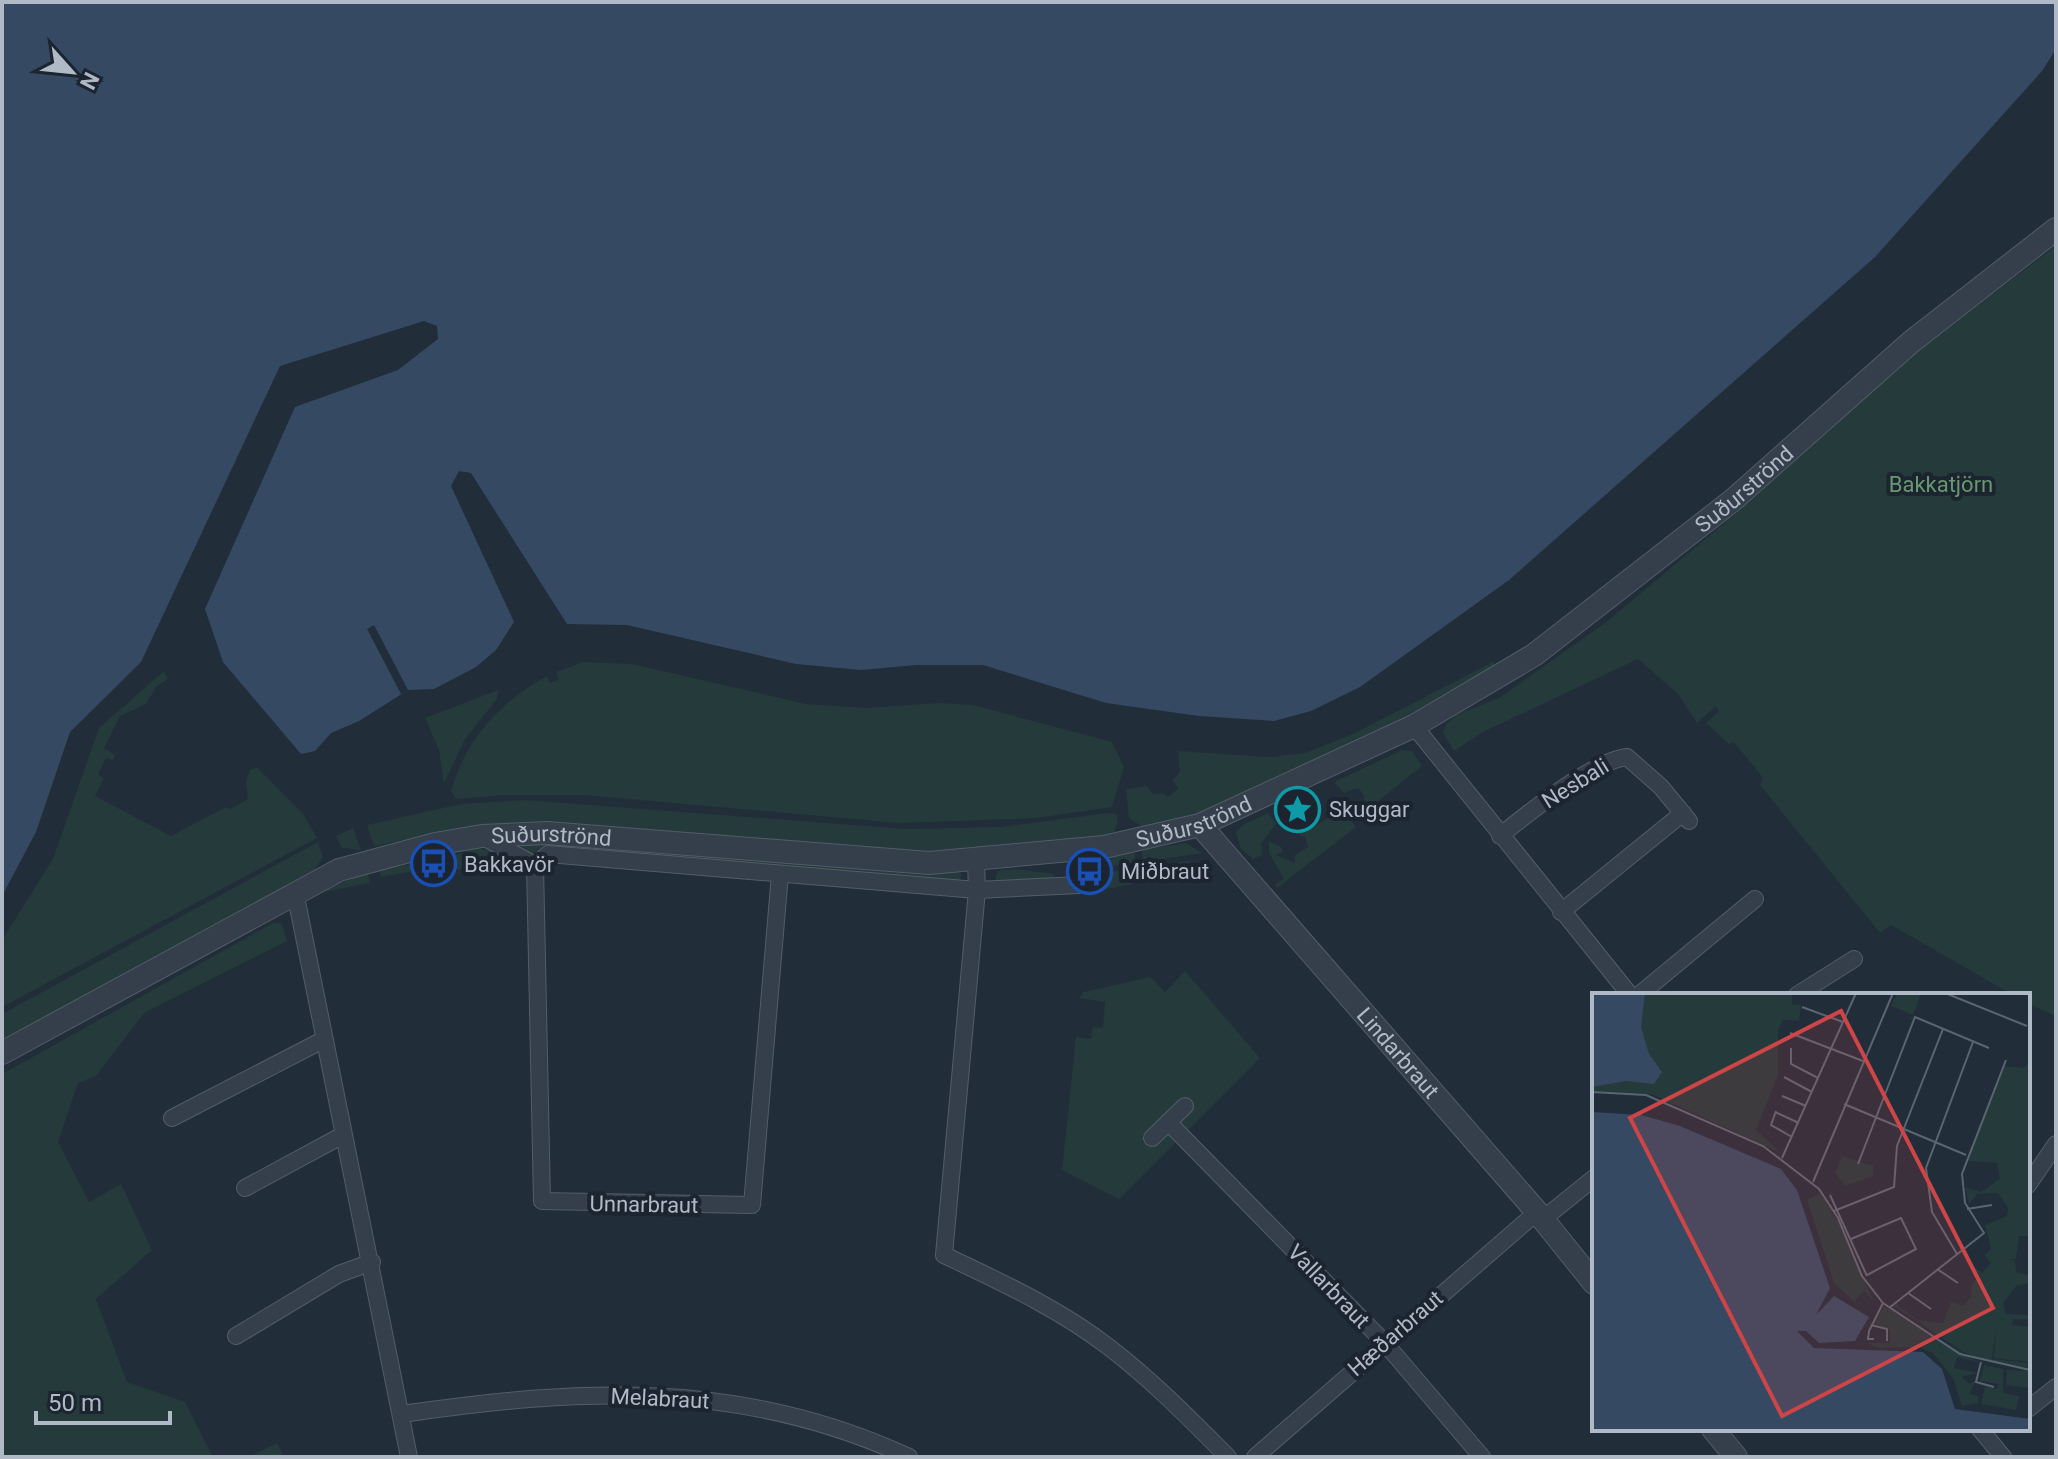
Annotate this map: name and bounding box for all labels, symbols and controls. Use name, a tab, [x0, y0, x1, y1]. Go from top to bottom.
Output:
north arrow	[32, 32, 112, 112]
text: N	[75, 68, 104, 93]
street label: Suðurströnd	[1690, 441, 1798, 538]
park label: Bakkatjörn	[1889, 472, 1993, 497]
street label: Nesbali	[1537, 753, 1613, 814]
place icon: Skuggar	[1274, 785, 1322, 833]
street label: Suðurströnd	[1134, 791, 1256, 852]
place label: Skuggar	[1329, 797, 1410, 822]
street label: Suðurströnd	[490, 821, 612, 851]
bus stop icon: Bakkavör	[409, 840, 457, 888]
bus stop icon: Miðbraut	[1066, 847, 1114, 895]
place label: Bakkavör	[464, 852, 555, 877]
place label: Miðbraut	[1121, 859, 1209, 884]
inset map	[1592, 993, 2030, 1431]
street label: Lindarbraut	[1352, 1003, 1444, 1103]
street label: Unnarbraut	[589, 1191, 699, 1218]
street label: Vallarbraut	[1283, 1239, 1375, 1333]
street label: Hæðarbraut	[1343, 1285, 1448, 1381]
scale bar	[36, 1375, 170, 1425]
street label: Melabraut	[610, 1383, 710, 1414]
text: 50 m	[48, 1389, 102, 1417]

